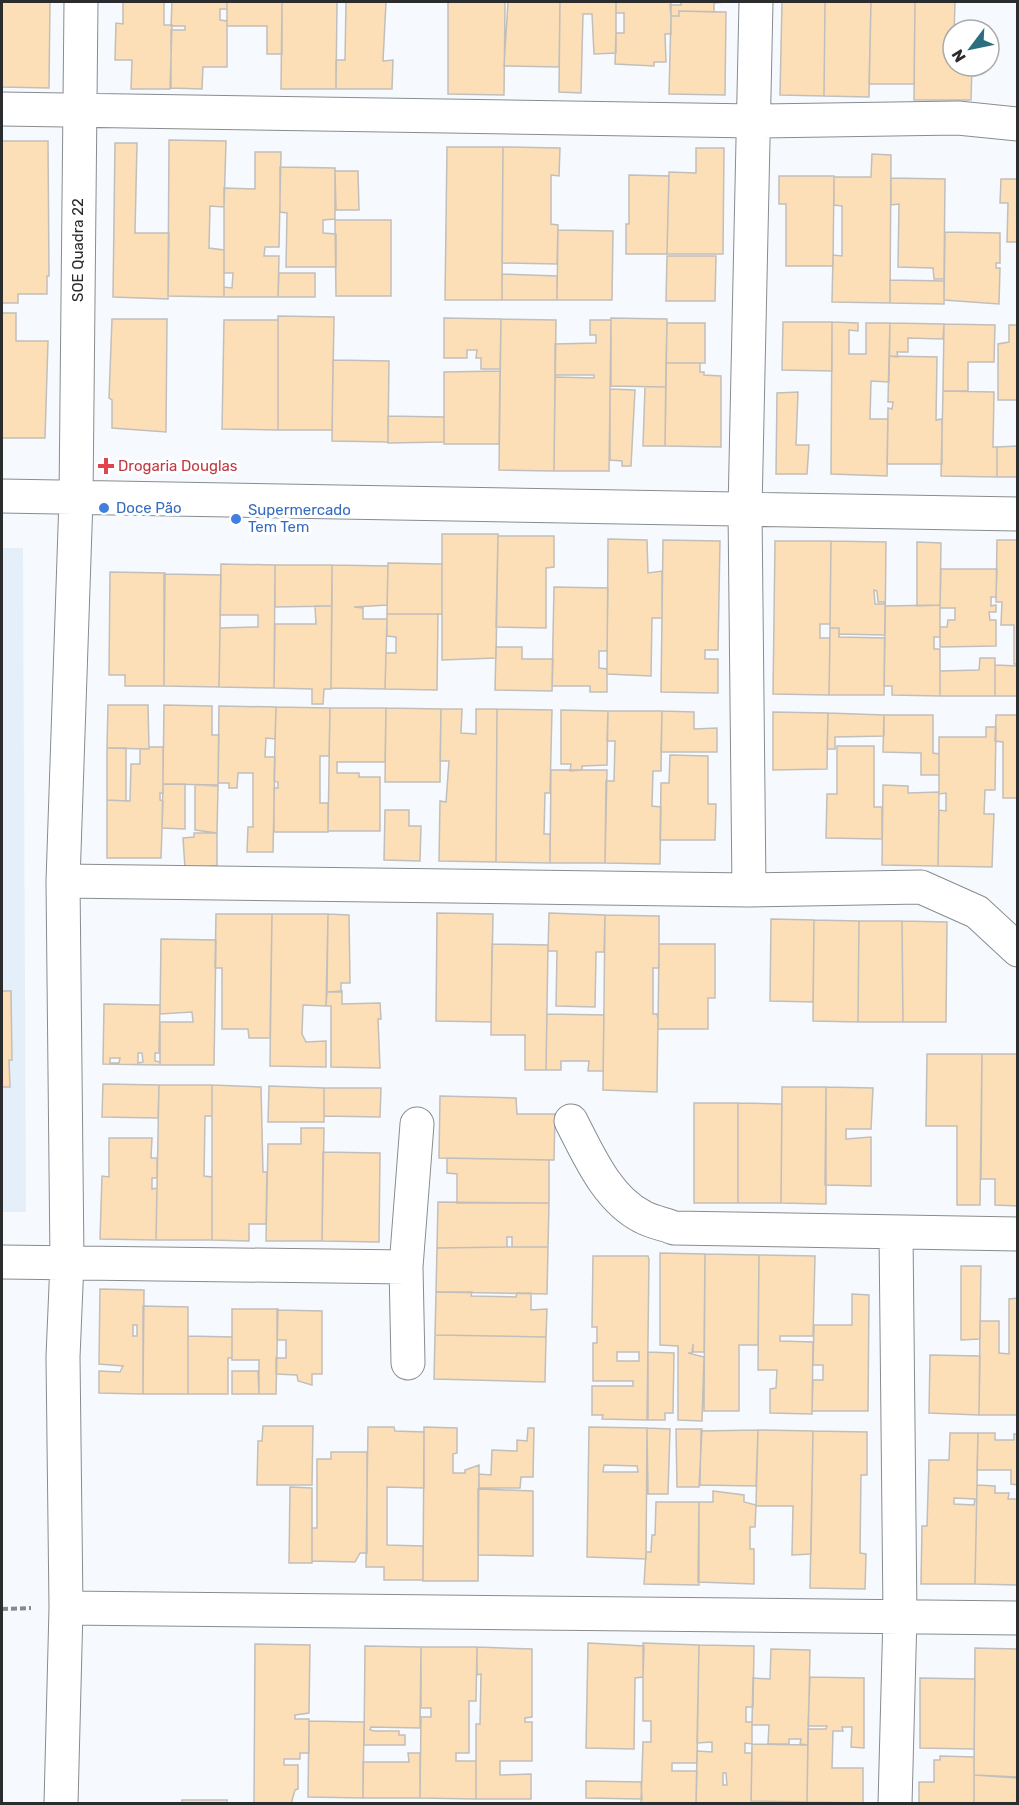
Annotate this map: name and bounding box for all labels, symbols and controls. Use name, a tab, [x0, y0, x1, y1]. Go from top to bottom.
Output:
north arrow	[941, 18, 1001, 78]
text: N	[948, 46, 970, 66]
street label: SOE Quadra 22	[69, 198, 87, 302]
place label: Drogaria Douglas	[118, 457, 238, 475]
marker: Drogaria Douglas	[99, 459, 113, 473]
place label: Doce Pão	[116, 499, 182, 517]
marker: Doce Pão	[97, 501, 111, 515]
place label: Supermercado Tem Tem	[248, 501, 351, 536]
marker: Supermercado Tem Tem	[229, 512, 243, 526]

